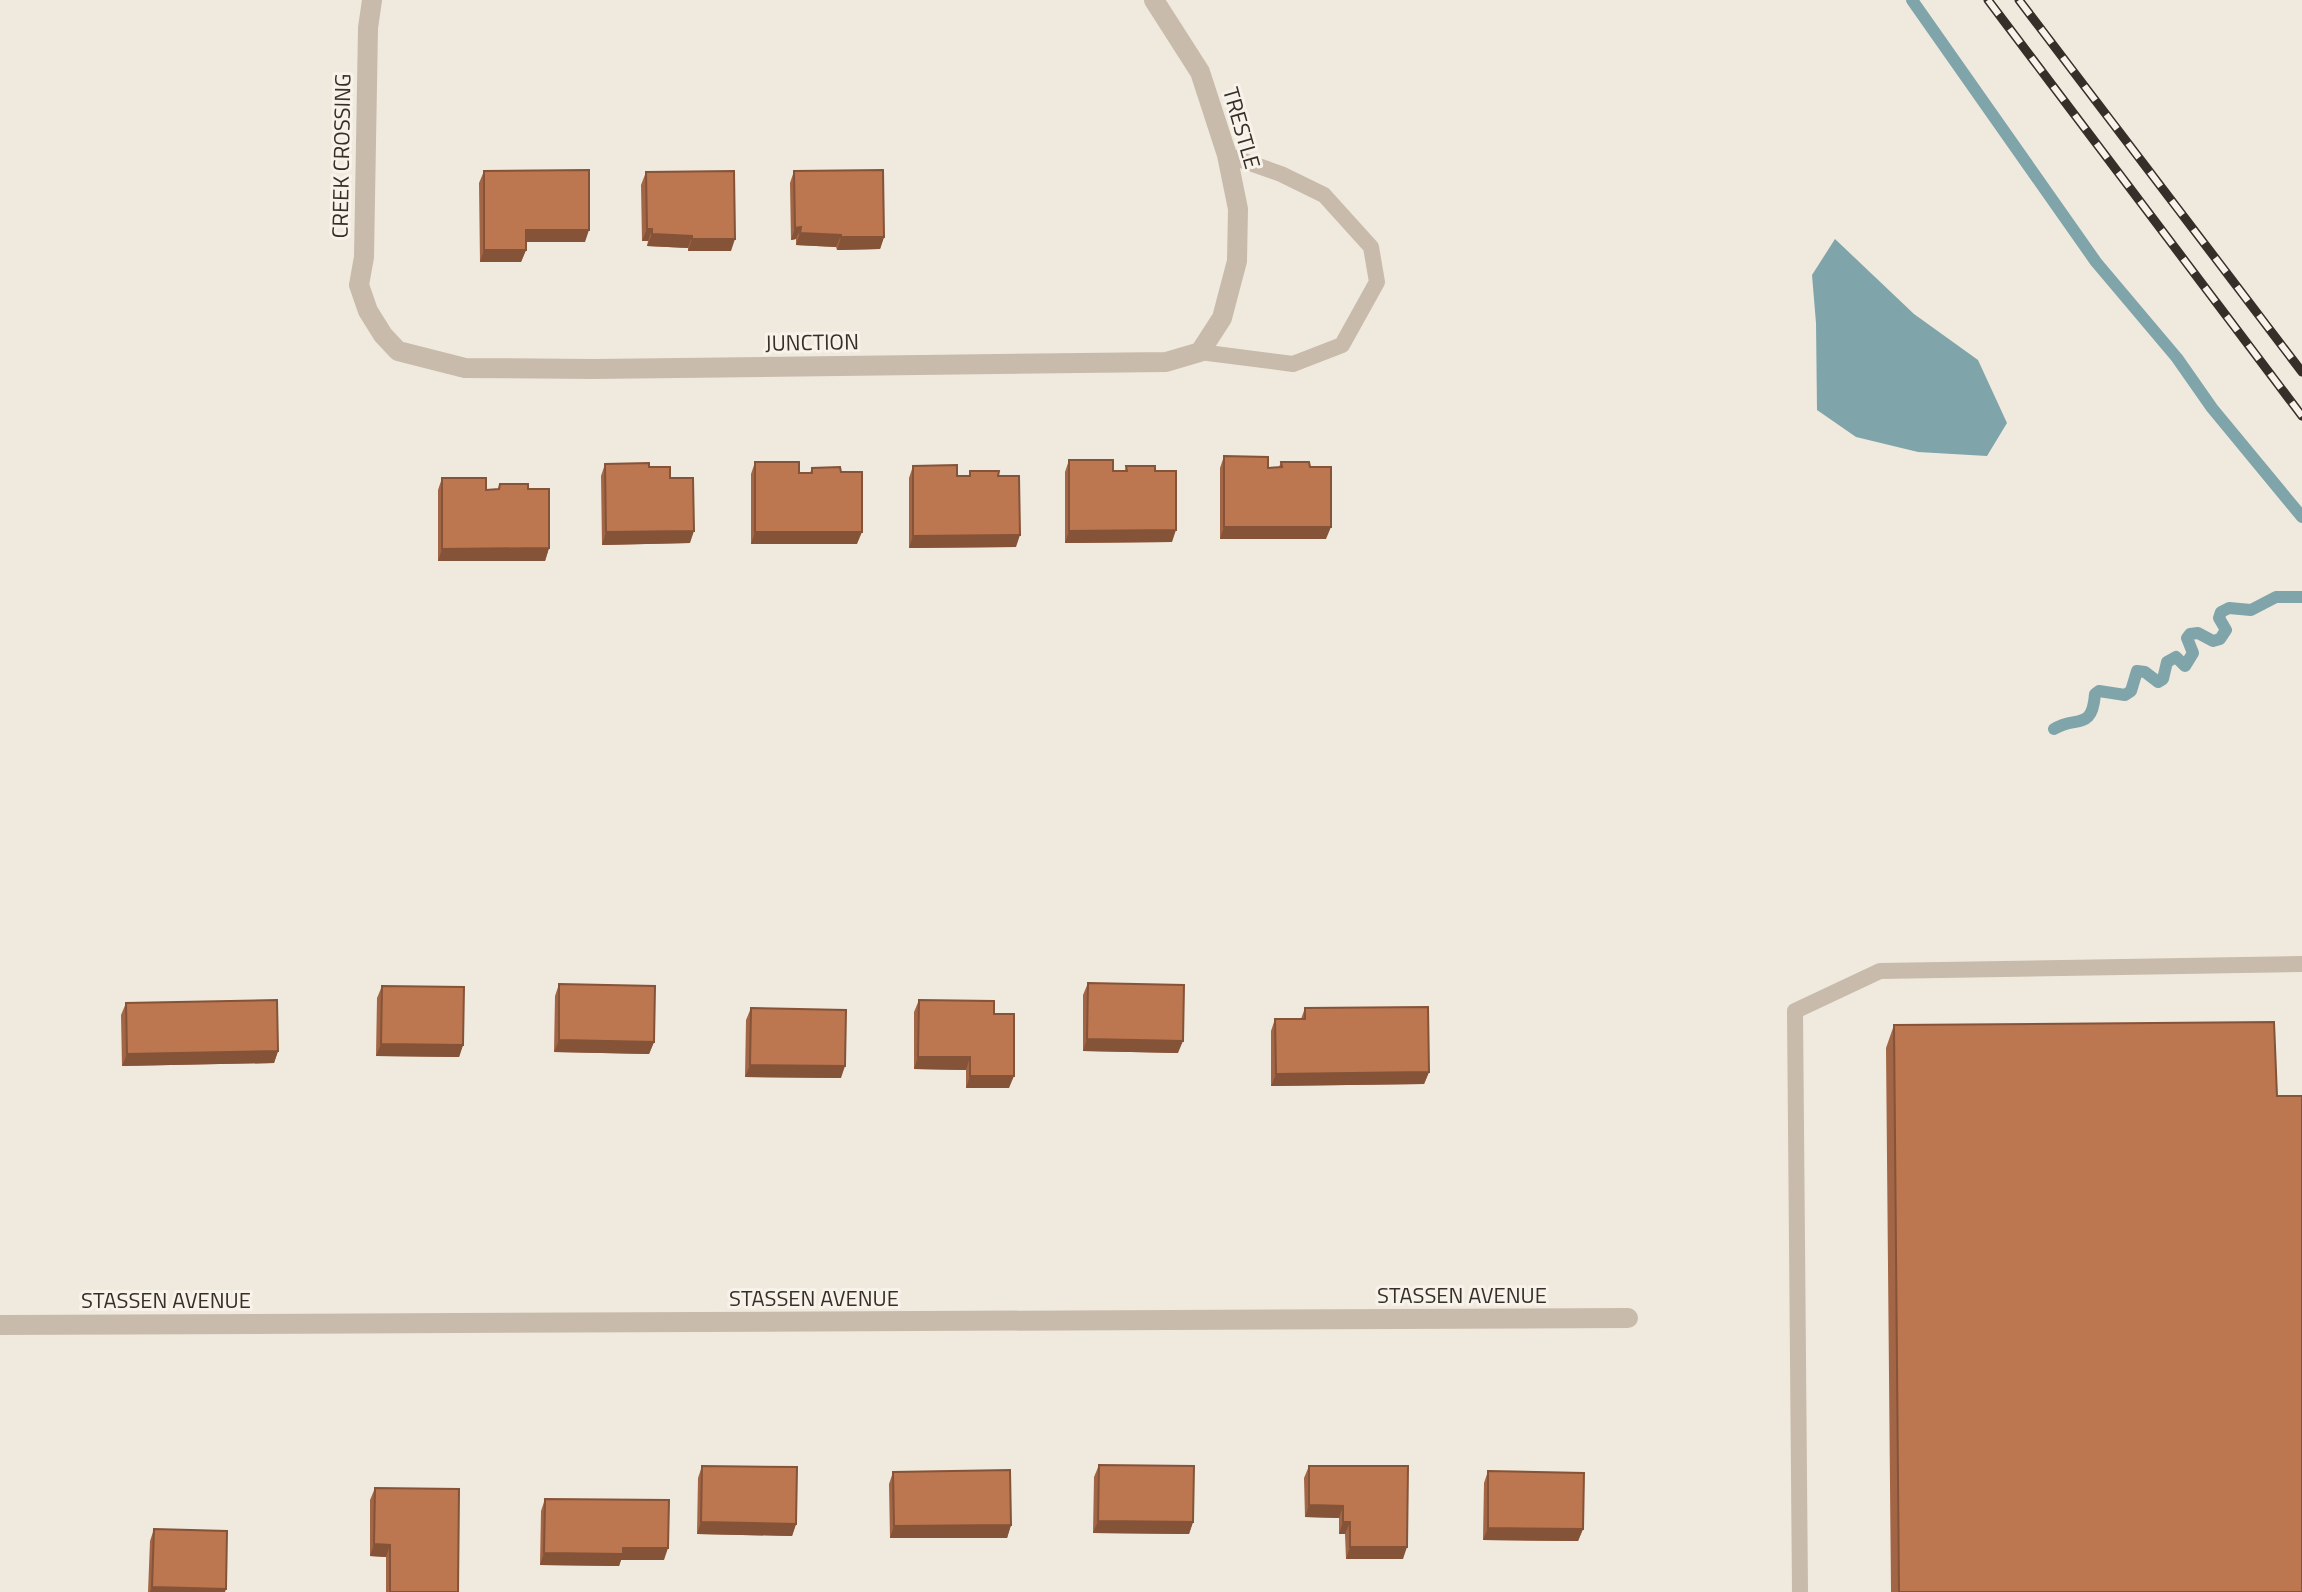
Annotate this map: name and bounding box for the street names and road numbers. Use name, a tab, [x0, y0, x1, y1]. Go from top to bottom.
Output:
street label: CREEK CROSSING	[323, 73, 359, 239]
street label: TRESTLE	[1214, 83, 1270, 173]
street label: JUNCTION	[765, 324, 859, 360]
street label: STASSEN AVENUE	[1377, 1278, 1547, 1312]
street label: STASSEN AVENUE	[729, 1281, 899, 1315]
street label: STASSEN AVENUE	[81, 1283, 251, 1317]

